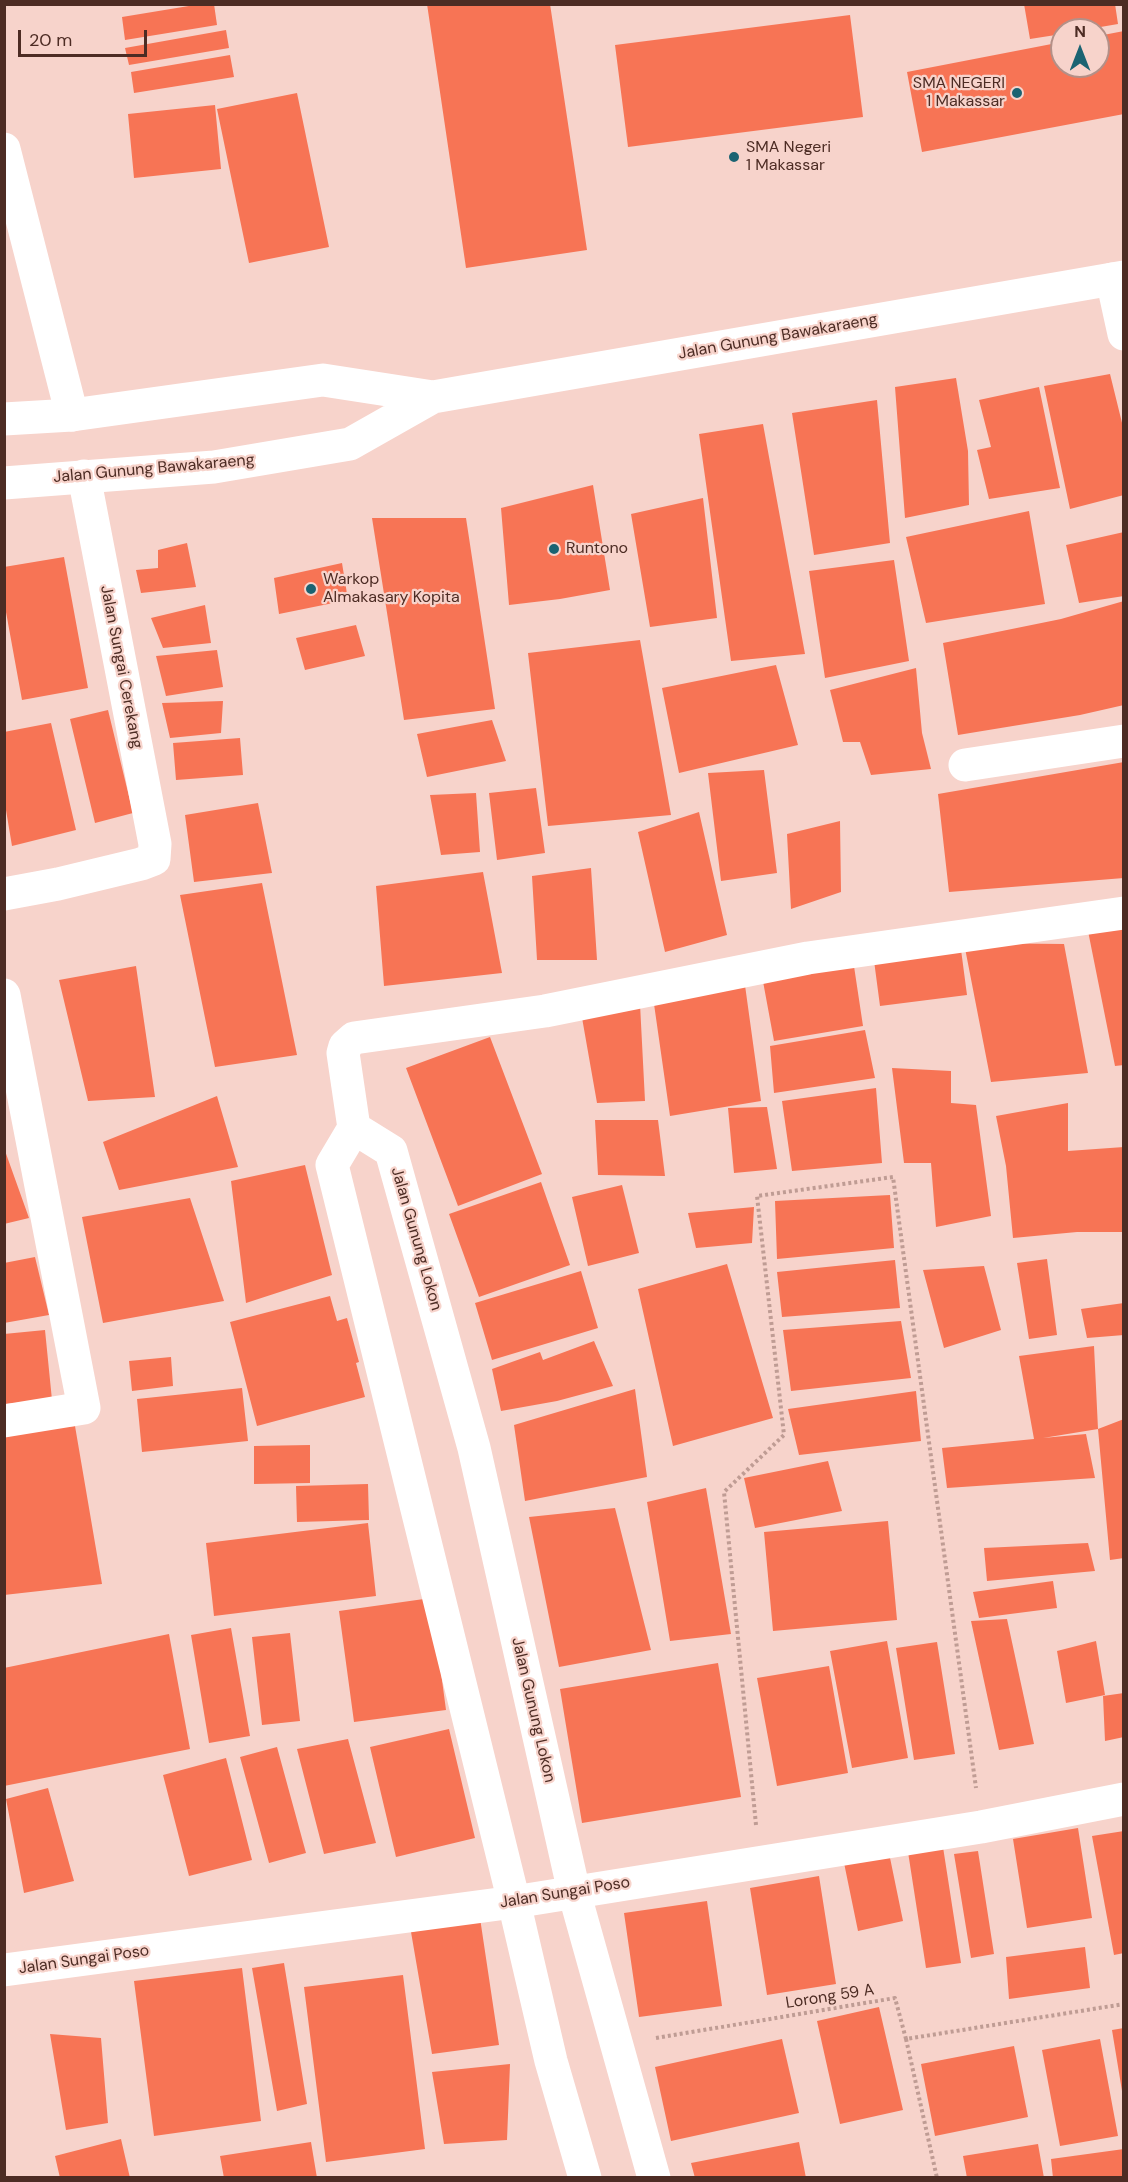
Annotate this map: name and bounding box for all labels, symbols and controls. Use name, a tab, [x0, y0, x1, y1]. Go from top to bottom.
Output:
scale bar	[21, 18, 150, 56]
north arrow	[1050, 18, 1110, 78]
text: N	[1074, 21, 1086, 42]
text: 20 m	[29, 28, 72, 52]
place label: SMA NEGERI 1 Makassar	[913, 74, 1005, 112]
marker: SMA NEGERI 1 Makassar	[1010, 86, 1024, 100]
place label: SMA Negeri 1 Makassar	[746, 138, 831, 176]
marker: SMA Negeri 1 Makassar	[727, 150, 741, 164]
street label: Jalan Gunung Bawakaraeng	[677, 310, 879, 364]
street label: Jalan Gunung Bawakaraeng	[53, 451, 255, 487]
place label: Runtono	[566, 539, 628, 559]
marker: Runtono	[547, 542, 561, 556]
place label: Warkop Almakasary Kopita	[323, 570, 460, 608]
marker: Warkop Almakasary Kopita	[304, 582, 318, 596]
street label: Jalan Sungai Cerekang	[96, 584, 146, 750]
street label: Jalan Gunung Lokon	[386, 1165, 446, 1313]
street label: Jalan Gunung Lokon	[507, 1636, 559, 1784]
street label: Jalan Sungai Poso	[499, 1873, 631, 1913]
street label: Jalan Sungai Poso	[17, 1941, 151, 1979]
street label: Lorong 59 A	[784, 1981, 876, 2013]

